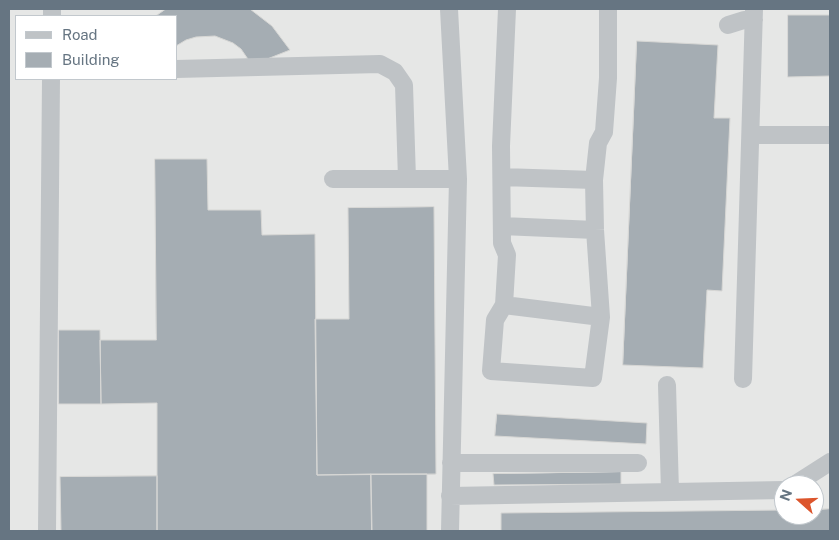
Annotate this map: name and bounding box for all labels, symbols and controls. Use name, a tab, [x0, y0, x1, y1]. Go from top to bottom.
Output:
legend	[15, 15, 178, 80]
text: Road	[62, 26, 98, 43]
text: Building	[62, 51, 120, 68]
north arrow	[774, 475, 824, 525]
text: N	[776, 487, 795, 503]

